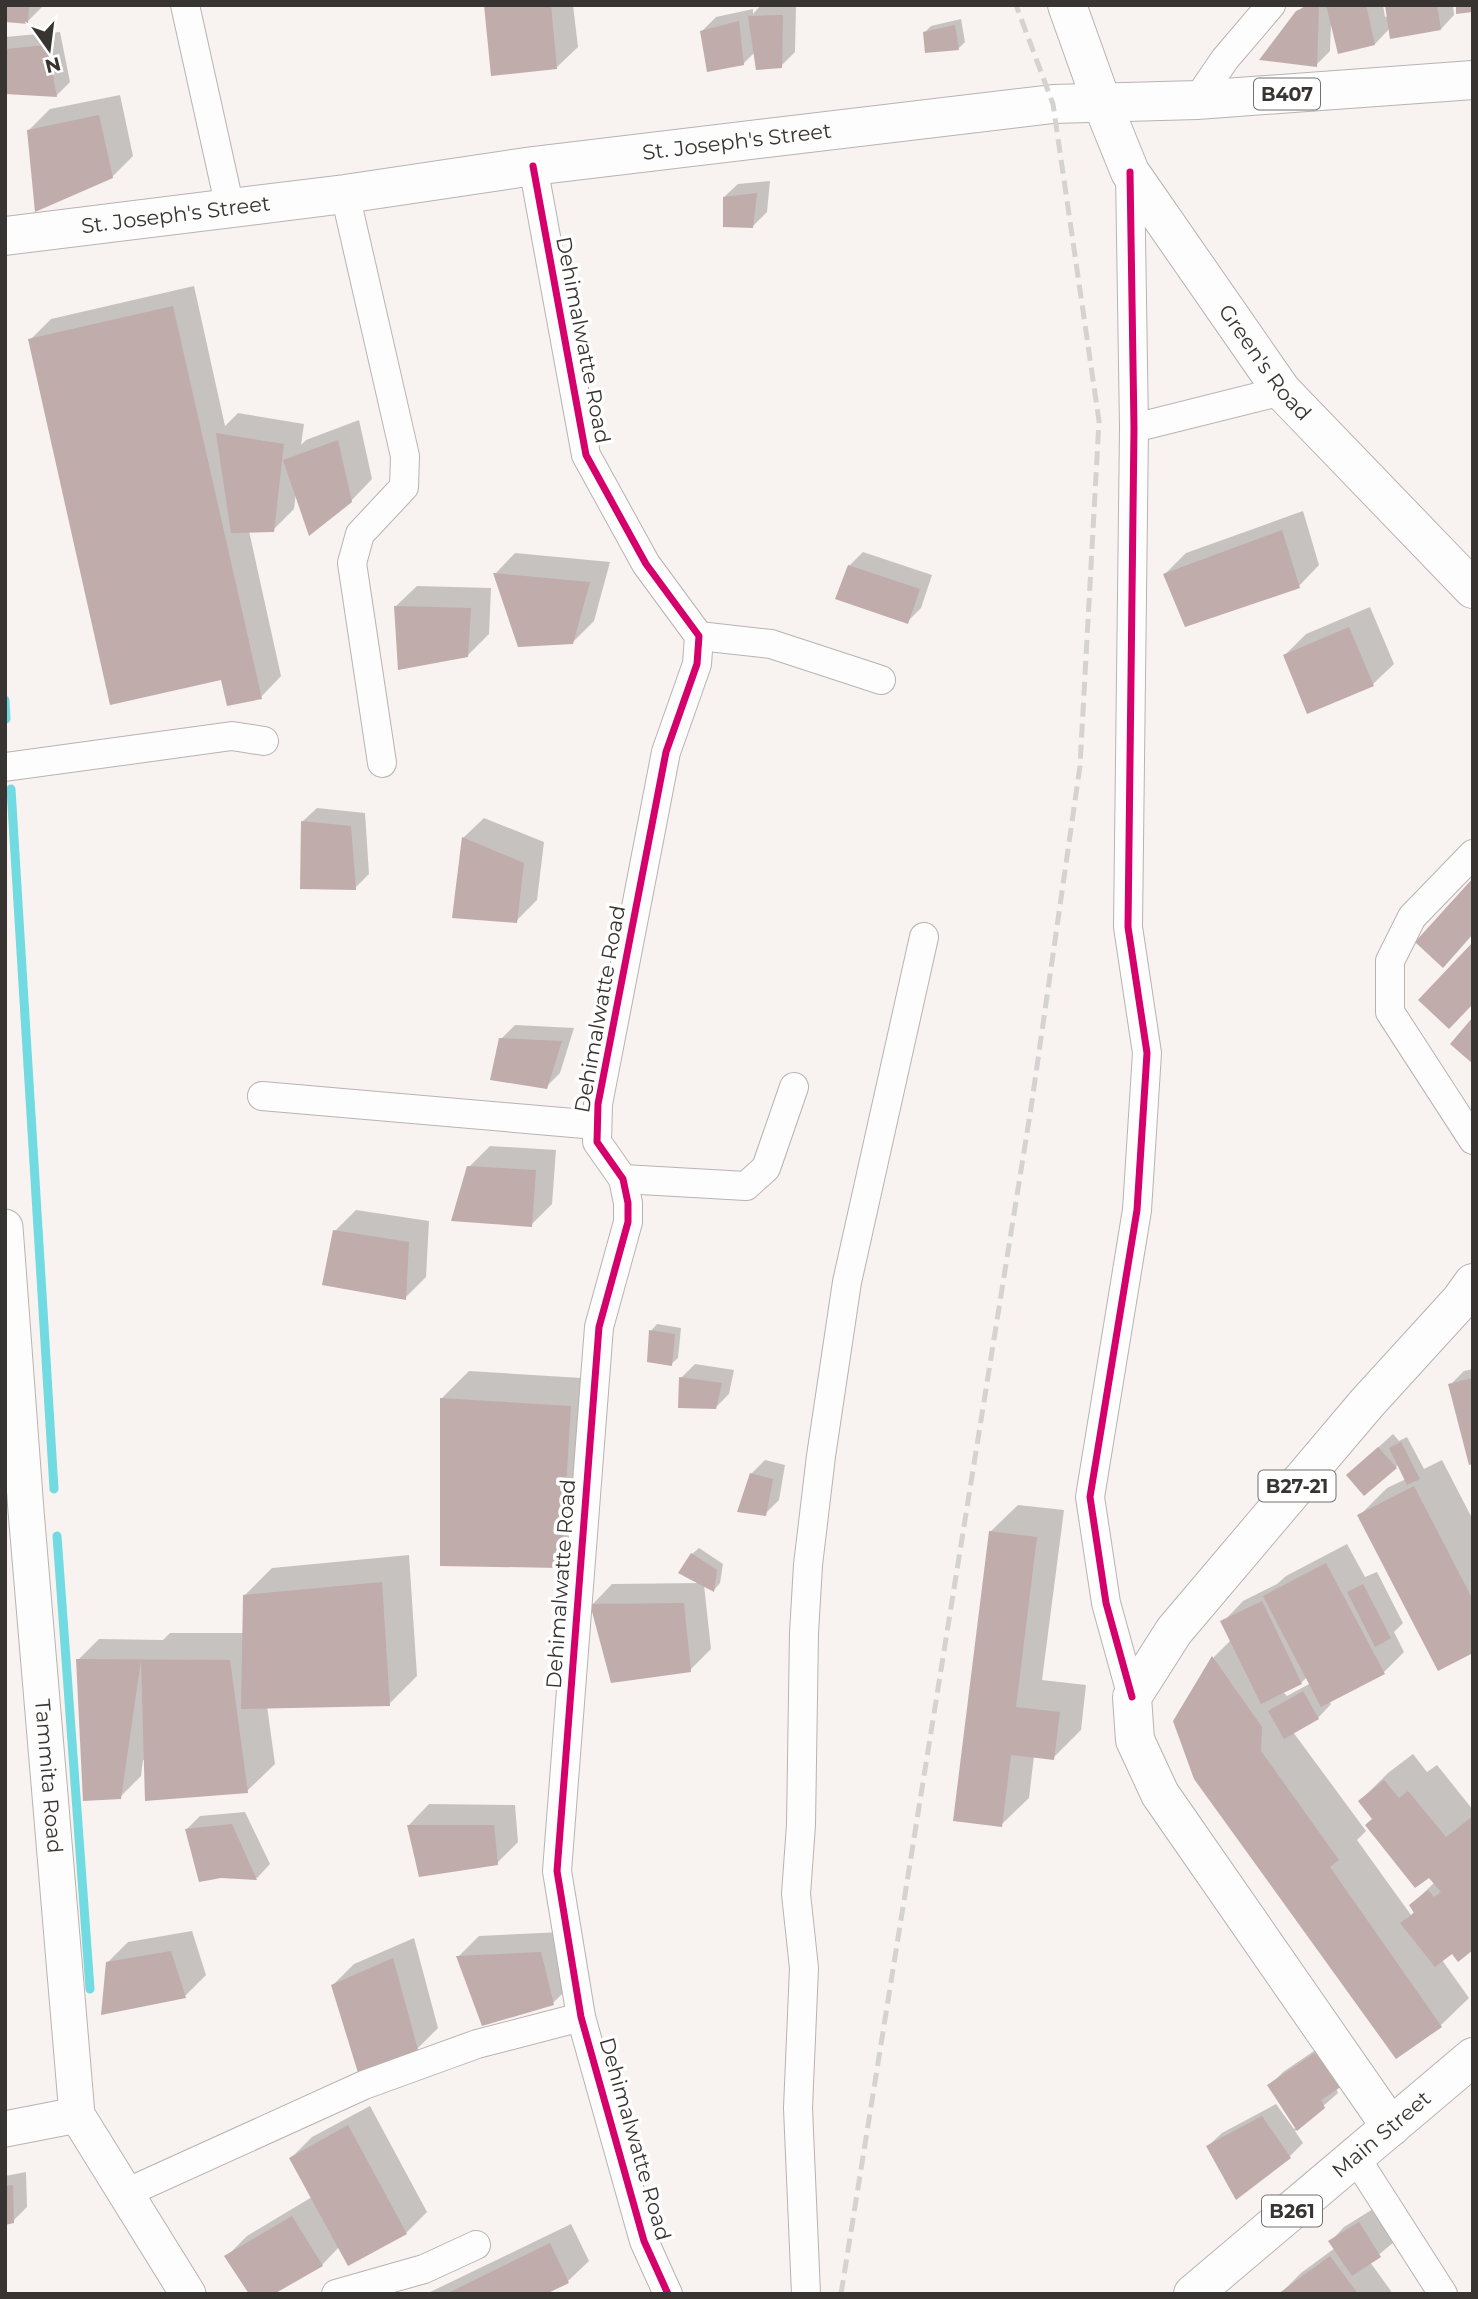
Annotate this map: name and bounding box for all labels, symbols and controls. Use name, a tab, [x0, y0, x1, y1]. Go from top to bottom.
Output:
north arrow	[14, 14, 84, 84]
text: N	[43, 52, 63, 78]
road number: B407	[1254, 78, 1320, 110]
street label: St. Joseph's Street	[641, 118, 833, 165]
street label: St. Joseph's Street	[80, 190, 272, 238]
street label: Dehimalwatte Road	[551, 234, 616, 445]
street label: Green's Road	[1214, 299, 1317, 426]
street label: Dehimalwatte Road	[569, 903, 630, 1115]
road number: B27-21	[1258, 1470, 1336, 1502]
street label: Dehimalwatte Road	[541, 1478, 580, 1690]
street label: Tammita Road	[30, 1698, 68, 1854]
street label: Dehimalwatte Road	[595, 2034, 676, 2243]
street label: Main Street	[1327, 2085, 1436, 2183]
road number: B261	[1262, 2196, 1322, 2226]

